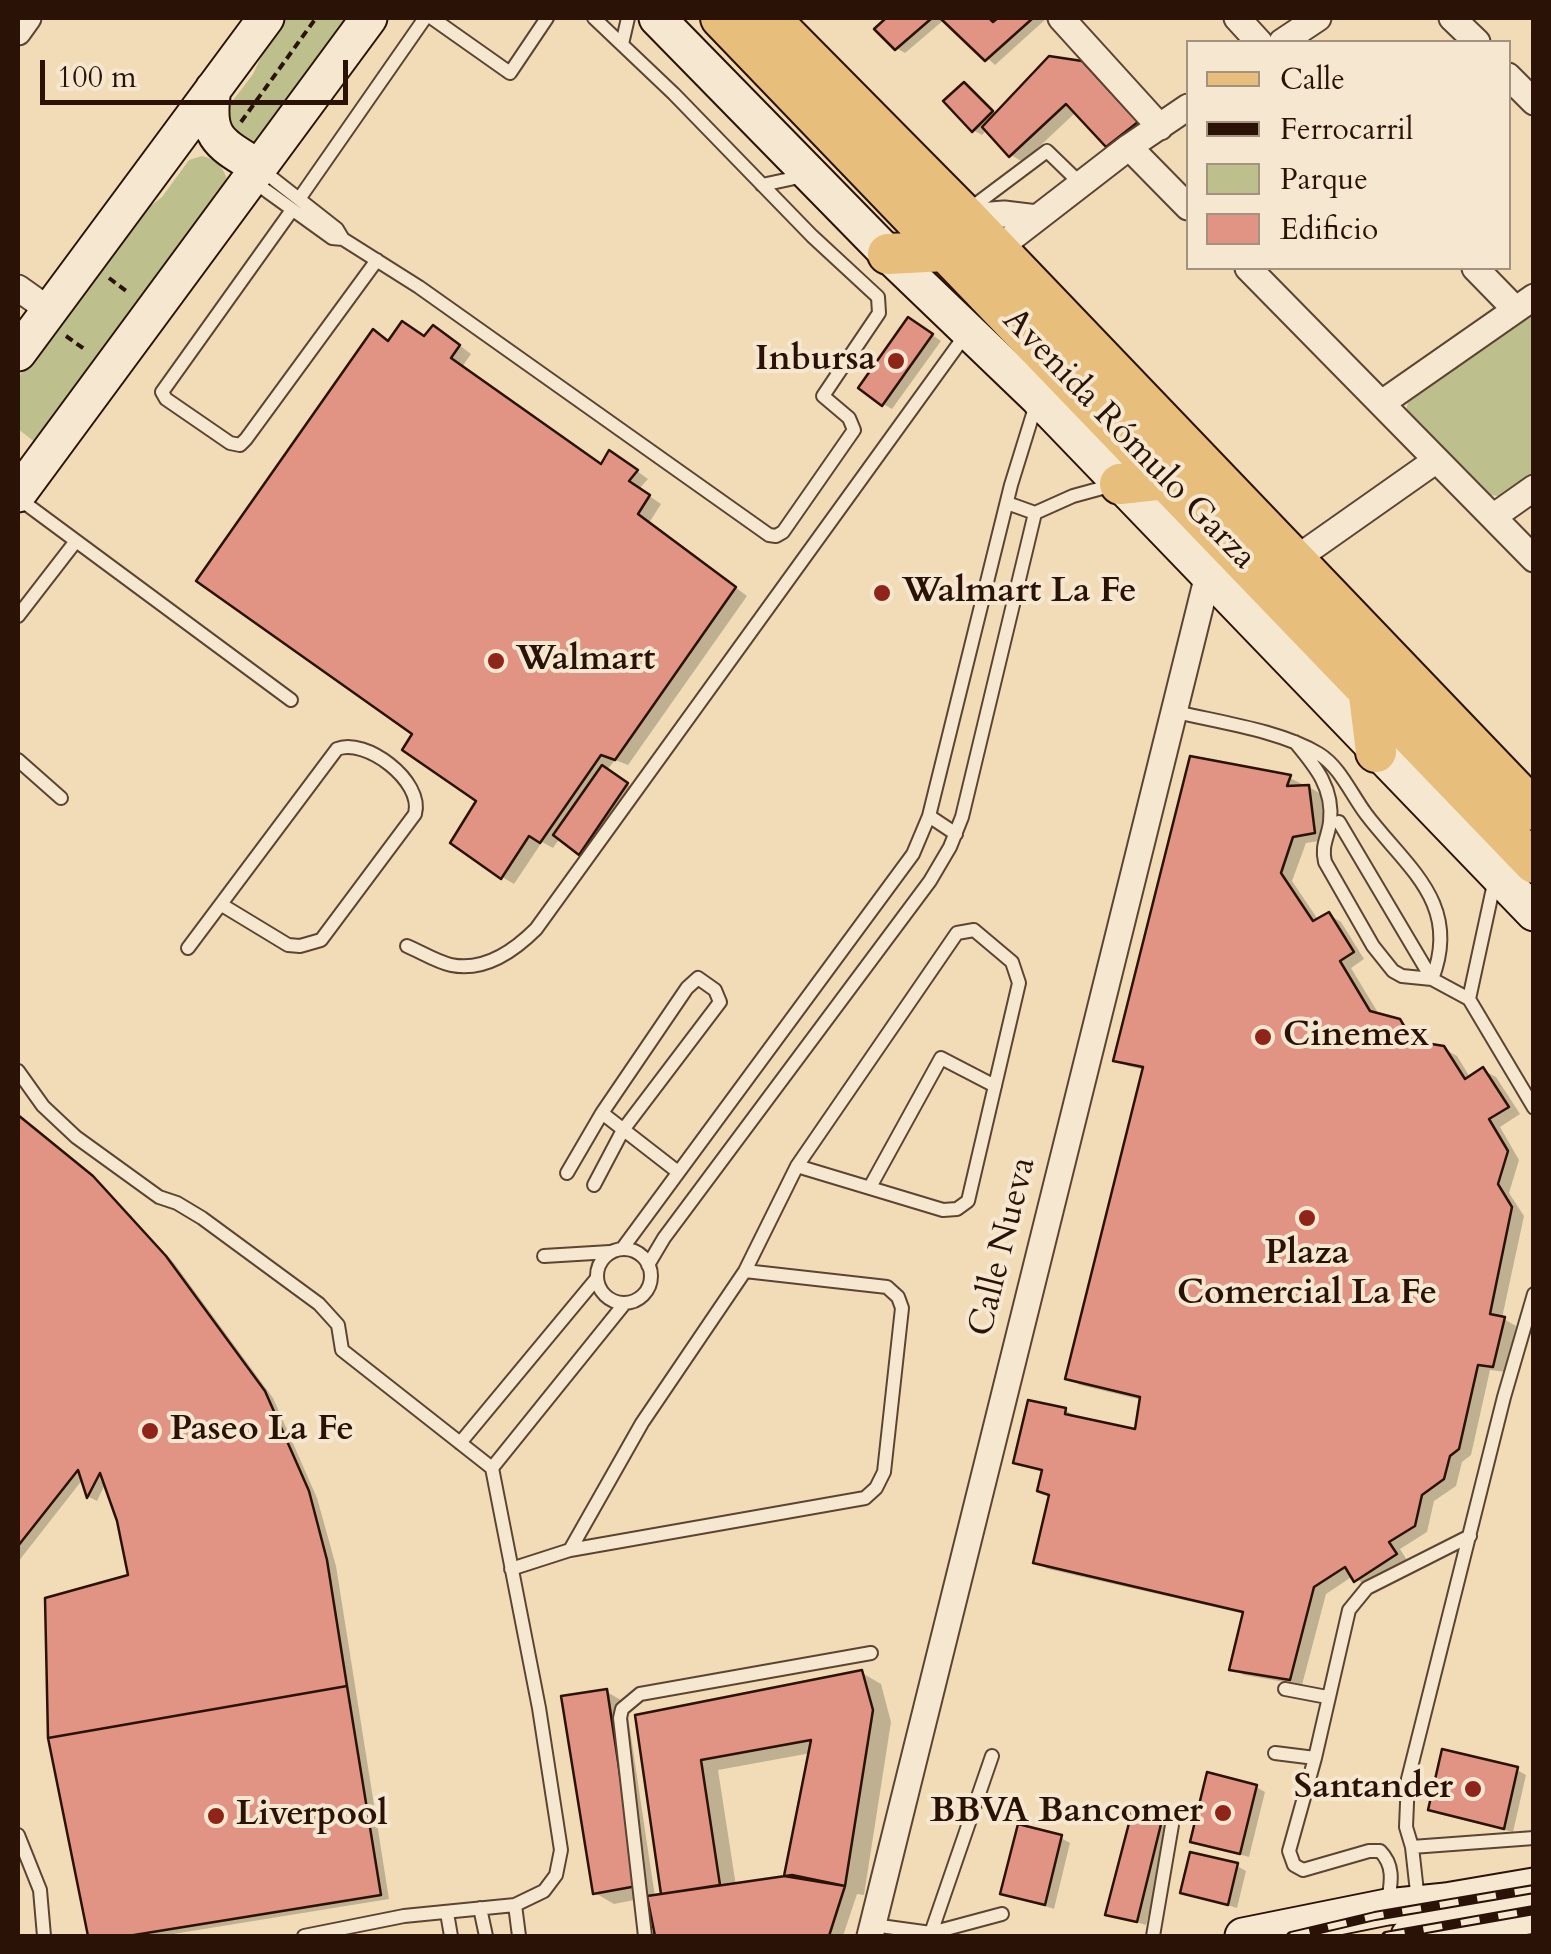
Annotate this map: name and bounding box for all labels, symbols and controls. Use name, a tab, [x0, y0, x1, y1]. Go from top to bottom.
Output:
scale bar	[45, 40, 352, 102]
legend	[1186, 40, 1511, 270]
text: 100 m	[57, 57, 137, 98]
text: Calle	[1280, 59, 1345, 100]
text: Ferrocarril	[1280, 109, 1413, 150]
text: Parque	[1280, 159, 1368, 200]
text: Edificio	[1280, 209, 1378, 250]
street label: Avenida Rómulo Garza	[992, 301, 1264, 579]
place label: Inbursa	[755, 340, 876, 382]
marker: Inbursa	[885, 350, 907, 372]
place label: Walmart La Fe	[902, 572, 1137, 614]
marker: Walmart La Fe	[871, 582, 893, 604]
place label: Walmart	[516, 640, 655, 682]
marker: Walmart	[485, 650, 507, 672]
place label: Cinemex	[1283, 1016, 1429, 1058]
marker: Cinemex	[1252, 1026, 1274, 1048]
street label: Calle Nueva	[962, 1153, 1046, 1341]
marker: Plaza Comercial La Fe	[1296, 1207, 1318, 1229]
place label: Plaza Comercial La Fe	[1177, 1234, 1437, 1316]
place label: Paseo La Fe	[170, 1410, 354, 1452]
marker: Paseo La Fe	[139, 1420, 161, 1442]
place label: Santander	[1294, 1768, 1453, 1810]
marker: Santander	[1462, 1778, 1484, 1800]
place label: BBVA Bancomer	[930, 1792, 1203, 1834]
place label: Liverpool	[236, 1795, 388, 1837]
marker: BBVA Bancomer	[1212, 1802, 1234, 1824]
marker: Liverpool	[205, 1805, 227, 1827]

